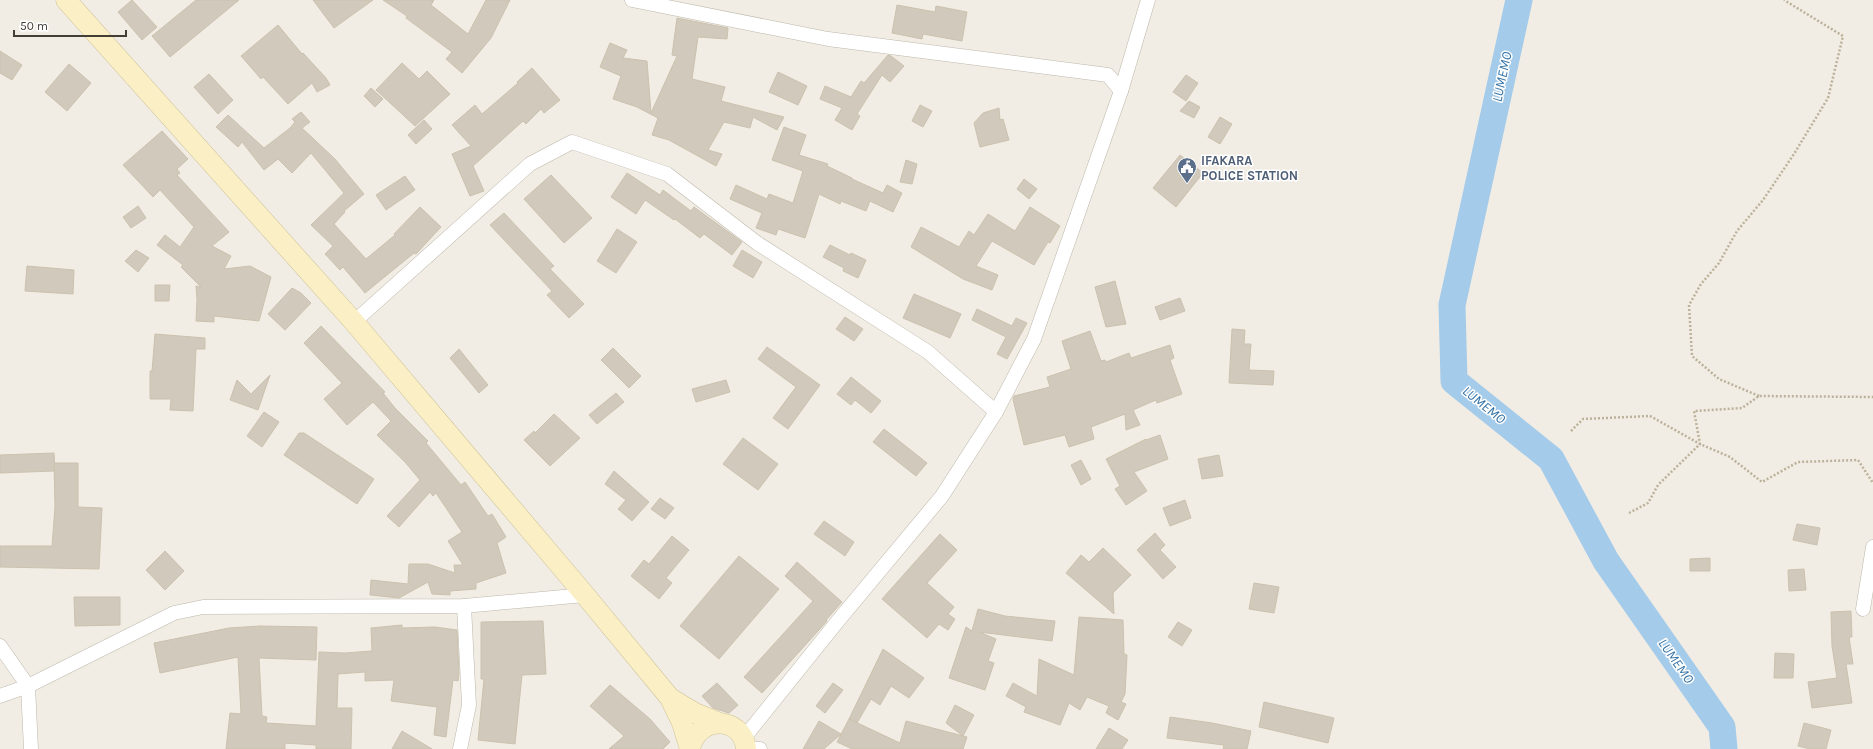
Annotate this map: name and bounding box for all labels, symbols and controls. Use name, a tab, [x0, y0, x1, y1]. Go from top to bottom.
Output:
scale bar	[14, 12, 126, 38]
text: 50 m	[20, 19, 48, 33]
water label: LUMEMO	[1488, 50, 1516, 104]
place label: IFAKARA POLICE STATION	[1201, 153, 1298, 183]
public building icon: IFAKARA POLICE STATION	[1176, 156, 1198, 184]
water label: LUMEMO	[1459, 382, 1510, 428]
water label: LUMEMO	[1654, 635, 1698, 687]

